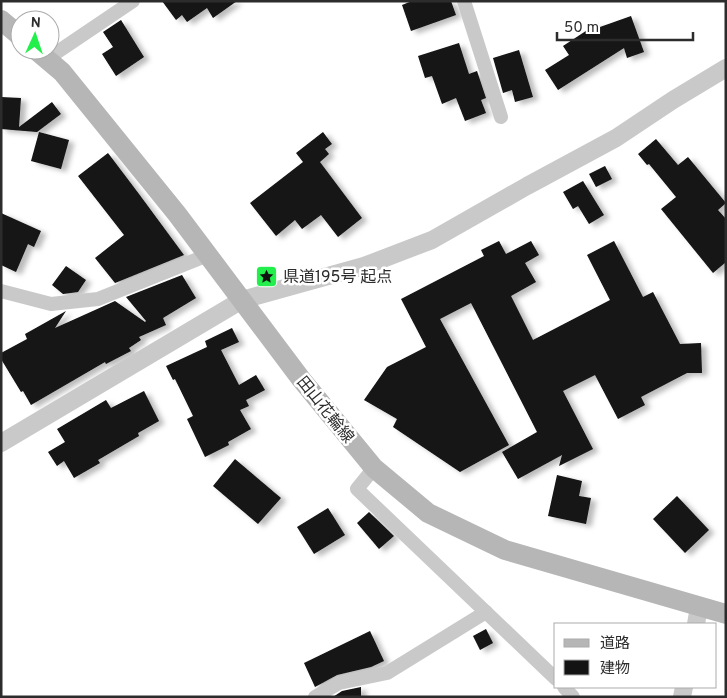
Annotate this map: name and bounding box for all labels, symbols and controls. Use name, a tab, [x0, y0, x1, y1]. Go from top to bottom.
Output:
north arrow	[10, 10, 60, 60]
scale bar	[557, 10, 693, 42]
text: N	[30, 15, 41, 32]
text: 50 m	[564, 19, 599, 38]
place icon: 県道195号 起点	[255, 264, 279, 288]
place label: 県道195号 起点	[283, 268, 392, 288]
street label: 田山花輪線	[291, 373, 357, 448]
legend	[554, 623, 717, 688]
text: 道路	[600, 635, 630, 654]
text: 建物	[600, 660, 630, 679]

